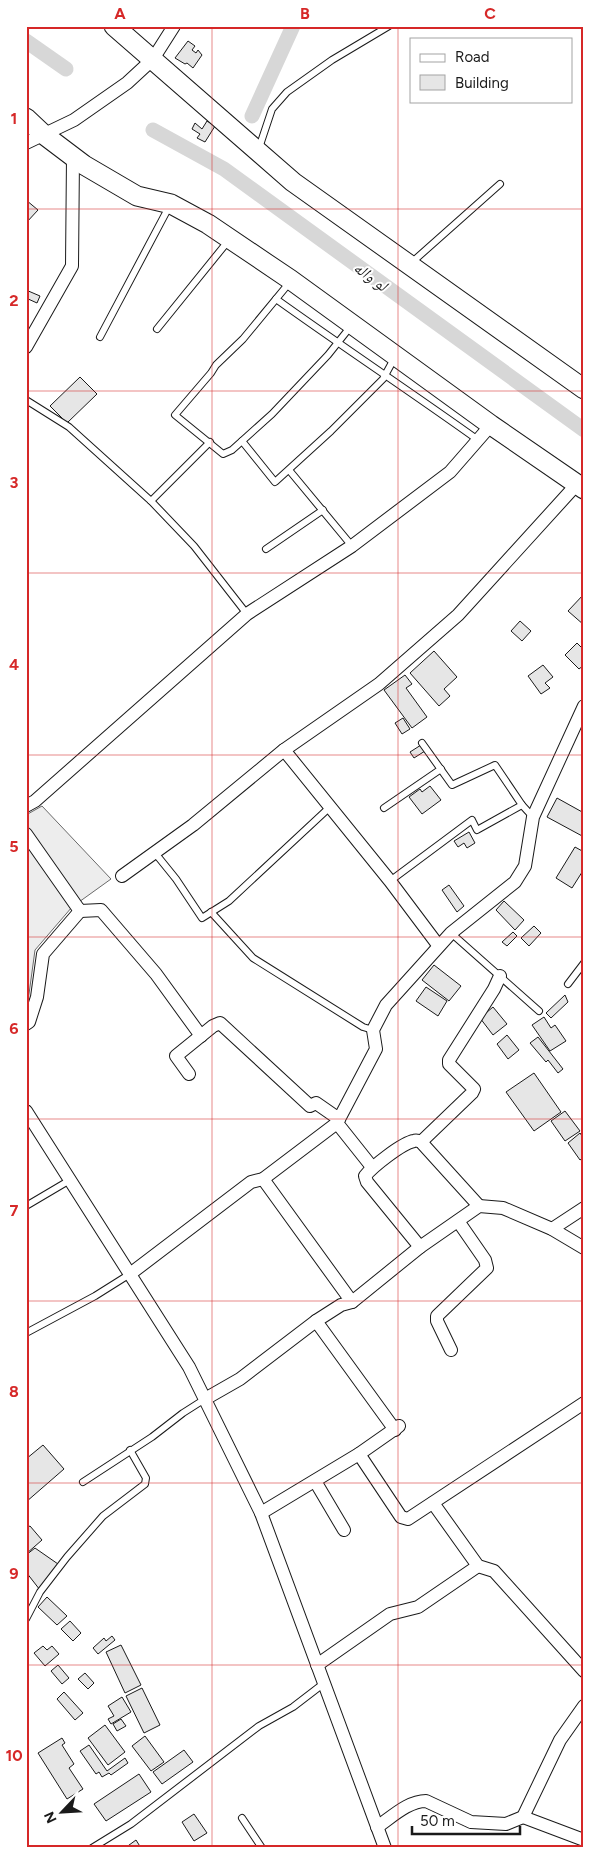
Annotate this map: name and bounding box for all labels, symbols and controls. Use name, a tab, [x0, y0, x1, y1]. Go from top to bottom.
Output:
text: A	[114, 4, 126, 23]
text: B	[300, 4, 310, 23]
text: C	[484, 4, 496, 23]
legend	[410, 38, 572, 102]
text: Road	[455, 48, 490, 66]
text: Building	[455, 74, 509, 92]
text: 1	[11, 109, 17, 128]
water label: لو واله	[350, 258, 392, 296]
text: 2	[9, 291, 19, 310]
text: 3	[10, 473, 19, 492]
text: 4	[9, 655, 19, 674]
text: 5	[9, 837, 19, 856]
text: 6	[9, 1019, 19, 1038]
text: 7	[10, 1201, 19, 1220]
text: 8	[9, 1382, 19, 1401]
text: 9	[9, 1564, 19, 1583]
text: 10	[5, 1746, 23, 1765]
north arrow	[38, 1786, 88, 1836]
scale bar	[412, 1804, 520, 1836]
text: N	[41, 1809, 61, 1826]
text: 50 m	[420, 1812, 455, 1830]

